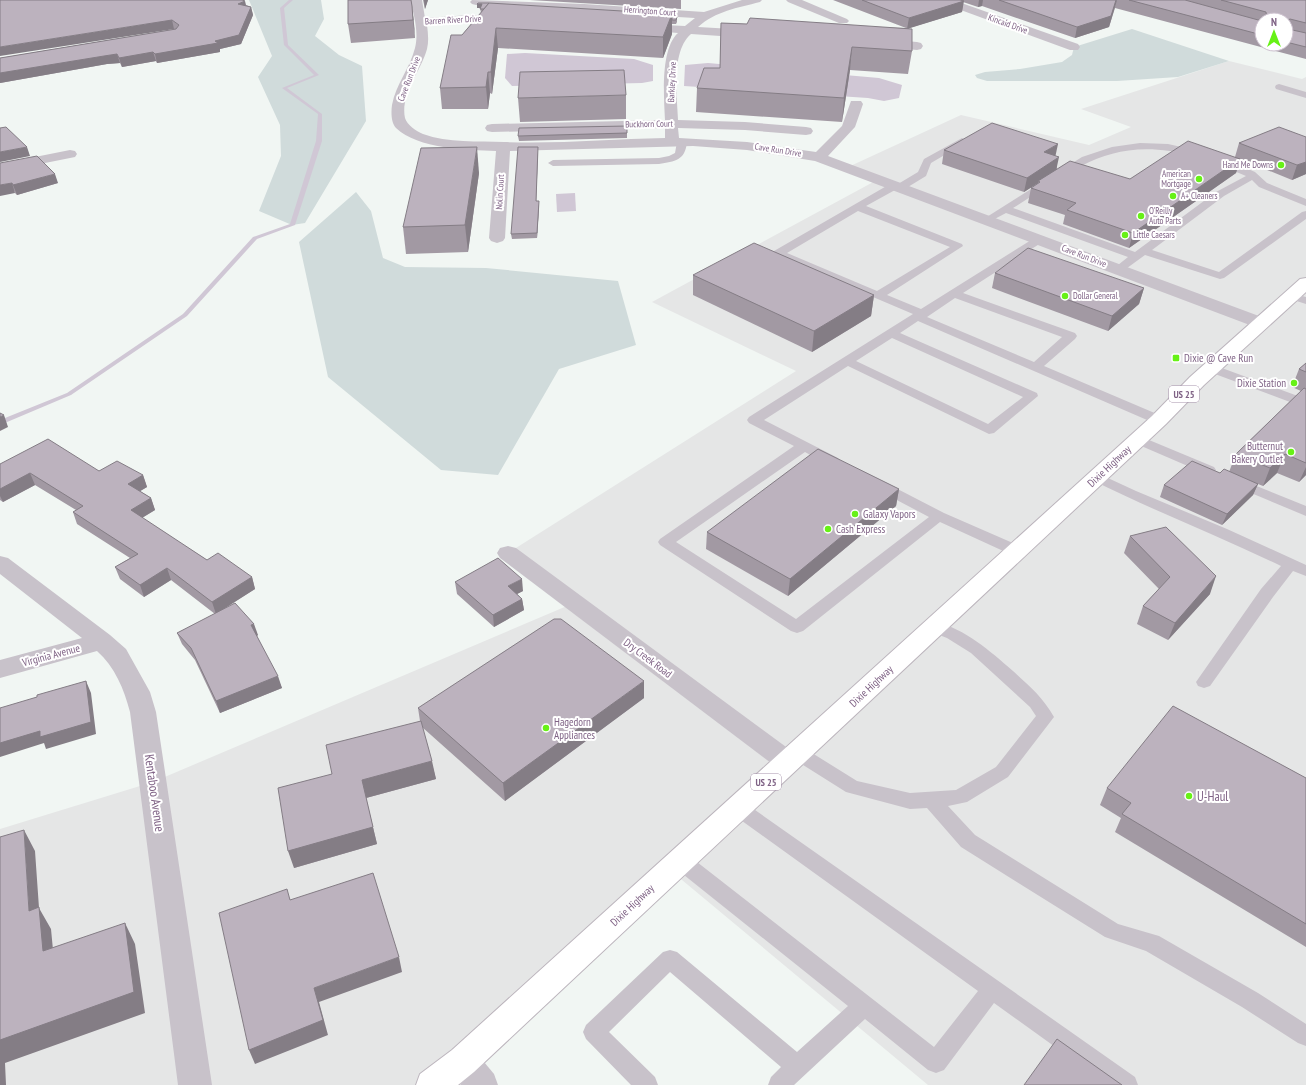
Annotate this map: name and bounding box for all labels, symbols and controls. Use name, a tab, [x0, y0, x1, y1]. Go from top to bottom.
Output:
street label: Herrington Court	[624, 3, 677, 18]
street label: Kincaid Drive	[987, 11, 1030, 36]
north arrow	[1254, 12, 1294, 52]
street label: Barren River Drive	[424, 13, 482, 26]
text: N	[1271, 15, 1277, 29]
street label: Cave Run Drive	[395, 55, 422, 103]
street label: Barkley Drive	[665, 61, 678, 103]
street label: Buckhorn Court	[625, 118, 674, 129]
street label: Cave Run Drive	[754, 140, 803, 159]
place label: Hand Me Downs	[1223, 159, 1273, 170]
marker: Hand Me Downs	[1276, 160, 1286, 170]
place label: American Mortgage	[1161, 168, 1191, 189]
street label: Nolin Court	[493, 173, 506, 210]
marker: American Mortgage	[1194, 174, 1204, 184]
place label: A+ Cleaners	[1181, 190, 1218, 201]
marker: A+ Cleaners	[1168, 191, 1178, 201]
place label: O'Reilly Auto Parts	[1149, 205, 1181, 226]
marker: O'Reilly Auto Parts	[1136, 211, 1146, 221]
place label: Little Caesars	[1133, 229, 1175, 240]
marker: Little Caesars	[1120, 230, 1130, 240]
street label: Cave Run Drive	[1060, 242, 1108, 269]
place label: Dollar General	[1073, 290, 1119, 301]
marker: Dollar General	[1060, 291, 1070, 301]
place label: Dixie @ Cave Run	[1184, 351, 1253, 365]
marker: Dixie @ Cave Run	[1171, 353, 1181, 363]
place label: Dixie Station	[1237, 376, 1286, 390]
marker: Dixie Station	[1289, 378, 1299, 388]
road number: US 25	[1169, 386, 1199, 402]
place label: Butternut Bakery Outlet	[1232, 439, 1283, 466]
street label: Dixie Highway	[1084, 442, 1134, 490]
marker: Butternut Bakery Outlet	[1286, 447, 1296, 457]
place label: Galaxy Vapors	[863, 507, 916, 521]
marker: Galaxy Vapors	[850, 509, 860, 519]
place label: Cash Express	[836, 522, 885, 536]
marker: Cash Express	[823, 524, 833, 534]
street label: Dry Creek Road	[621, 635, 675, 681]
street label: Virginia Avenue	[20, 640, 82, 670]
street label: Dixie Highway	[846, 662, 896, 710]
place label: Hagedorn Appliances	[554, 715, 595, 742]
marker: Hagedorn Appliances	[541, 723, 551, 733]
street label: Kentaboo Avenue	[141, 753, 168, 833]
road number: US 25	[751, 774, 781, 790]
place label: U-Haul	[1197, 788, 1228, 805]
marker: U-Haul	[1184, 791, 1194, 801]
street label: Dixie Highway	[607, 881, 657, 929]

